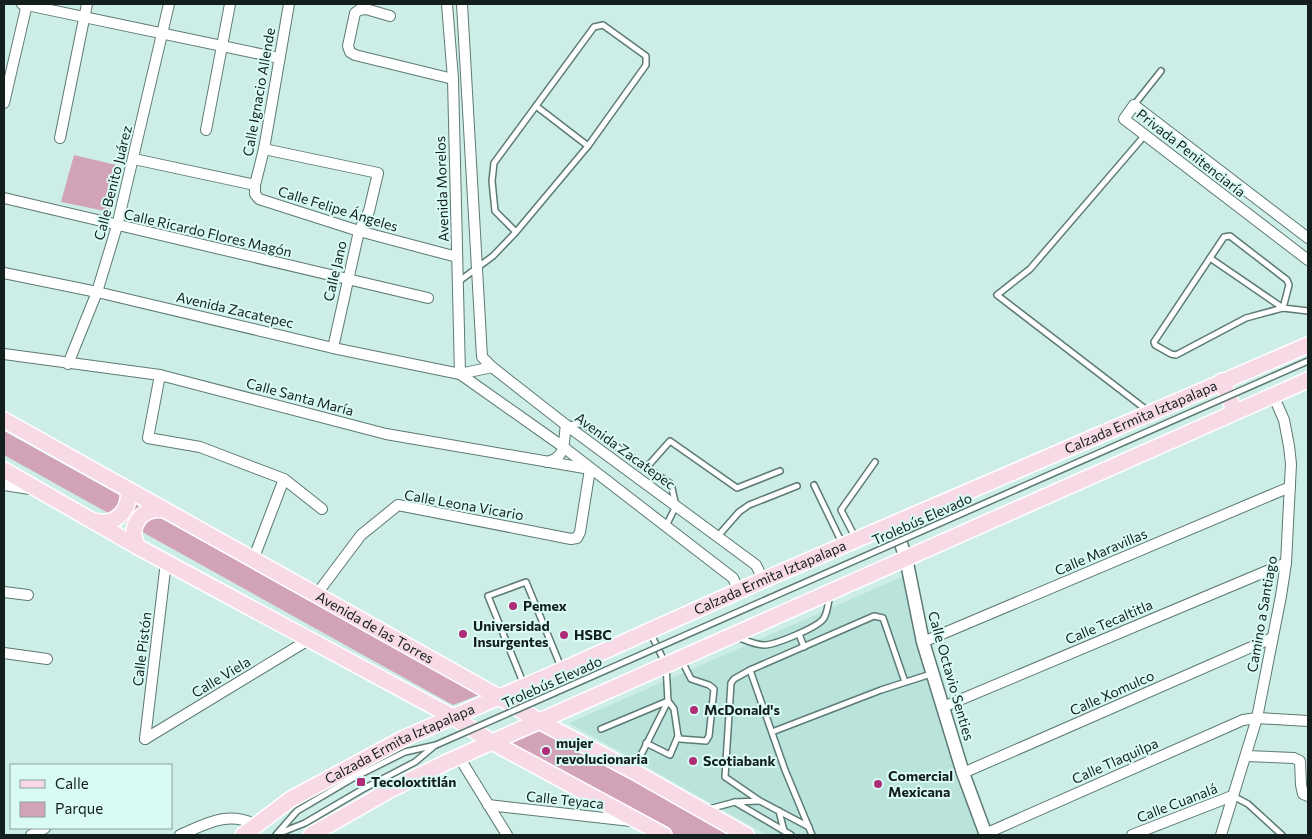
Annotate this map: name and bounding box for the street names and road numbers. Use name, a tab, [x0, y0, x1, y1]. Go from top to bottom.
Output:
street label: Calle Ignacio Allende	[239, 26, 278, 157]
street label: Privada Penitenciaría	[1134, 105, 1249, 200]
street label: Calle Benito Juárez	[90, 124, 135, 242]
street label: Avenida Morelos	[431, 136, 452, 242]
street label: Calle Felipe Ángeles	[276, 182, 400, 235]
street label: Calle Ricardo Flores Magón	[122, 205, 294, 260]
street label: Calle Jano	[319, 239, 350, 303]
street label: Avenida Zacatepec	[175, 288, 295, 331]
street label: Calle Santa María	[245, 374, 356, 419]
street label: Calzada Ermita Iztapalapa	[1062, 376, 1219, 457]
street label: Avenida Zacatepec	[572, 409, 679, 493]
street label: Calle Leona Vicario	[403, 486, 525, 523]
street label: Trolebús Elevado	[869, 489, 974, 548]
street label: Calle Maravillas	[1052, 524, 1150, 579]
street label: Calzada Ermita Iztapalapa	[691, 536, 848, 618]
street label: Camino a Santiago	[1243, 554, 1280, 673]
street label: Avenida de las Torres	[313, 587, 437, 667]
street label: Calle Tecaltitla	[1063, 596, 1155, 648]
street label: Calle Octavio Senties	[925, 609, 978, 743]
street label: Calle Pistón	[129, 611, 155, 687]
street label: Calle Viela	[188, 652, 253, 701]
street label: Trolebús Elevado	[499, 652, 604, 711]
street label: Calle Xomulco	[1067, 666, 1157, 719]
street label: Calzada Ermita Iztapalapa	[322, 700, 477, 787]
street label: Calle Tlaquilpa	[1069, 734, 1161, 787]
street label: Calle Cuanalá	[1134, 779, 1220, 826]
street label: Calle Teyaca	[525, 787, 605, 812]

